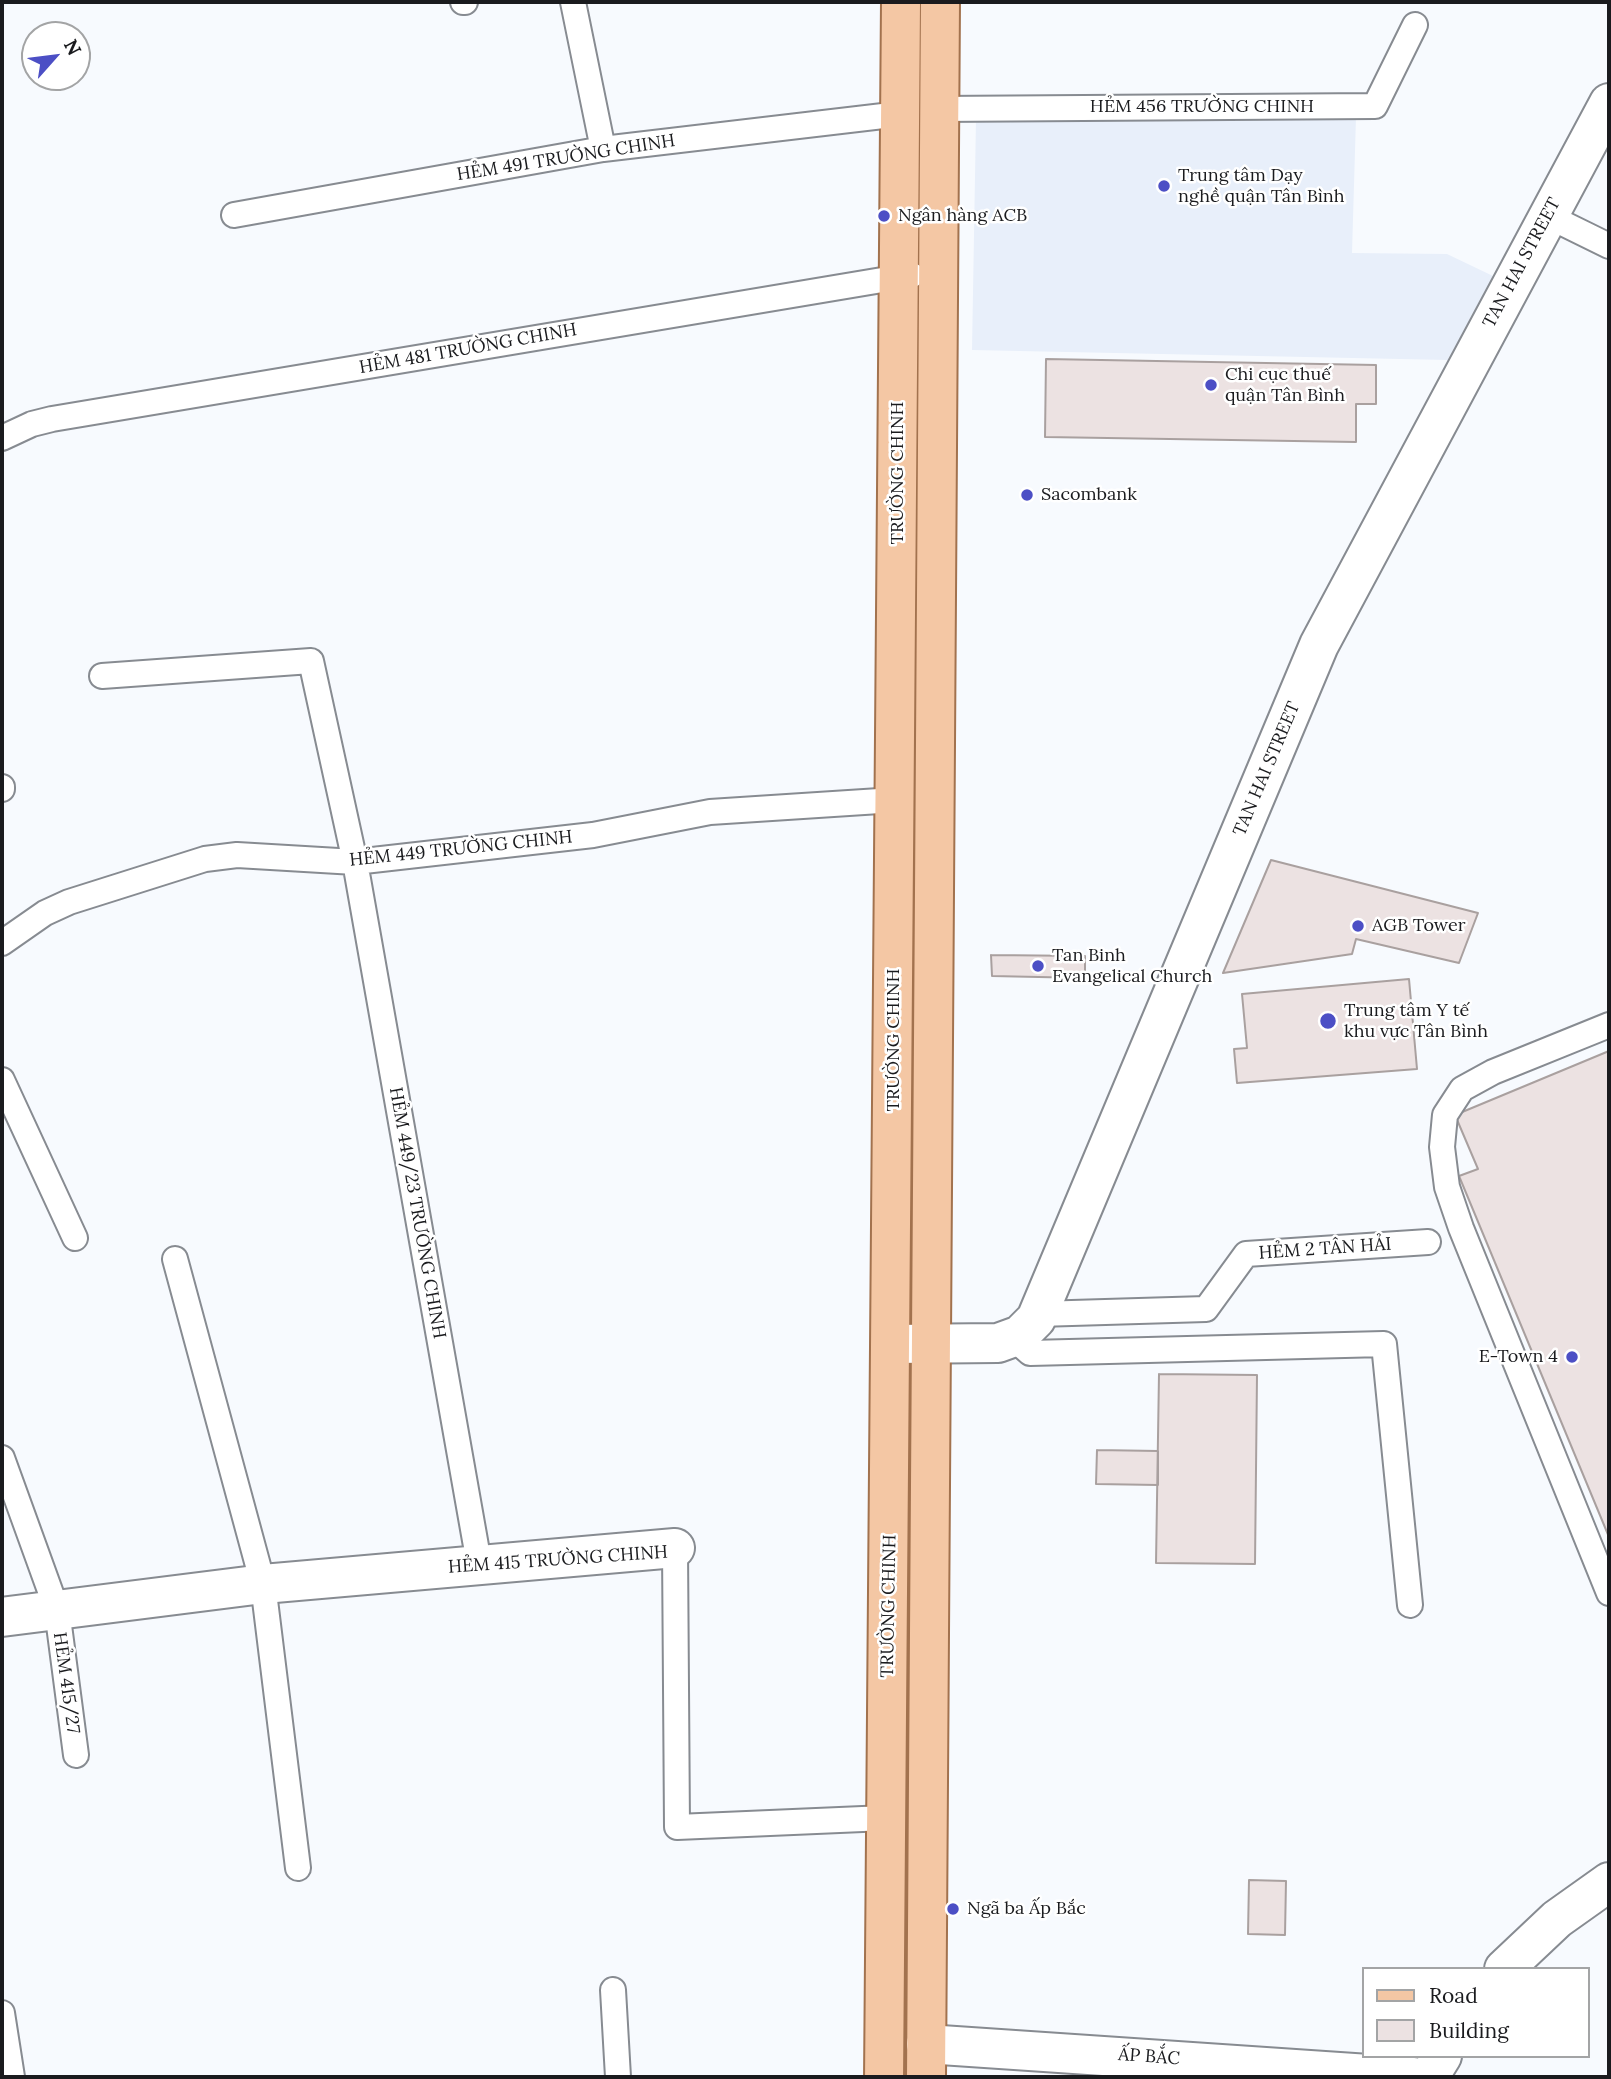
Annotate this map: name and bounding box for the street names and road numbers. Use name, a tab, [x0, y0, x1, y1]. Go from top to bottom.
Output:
street label: HẺM 456 TRƯỜNG CHINH	[1090, 96, 1314, 118]
street label: HẺM 491 TRƯỜNG CHINH	[455, 130, 677, 186]
street label: TAN HAI STREET	[1479, 194, 1565, 332]
street label: HẺM 481 TRƯỜNG CHINH	[357, 319, 579, 379]
street label: TRƯỜNG CHINH	[887, 401, 909, 545]
street label: TAN HAI STREET	[1229, 699, 1305, 839]
street label: HẺM 449 TRƯỜNG CHINH	[348, 827, 574, 871]
street label: TRƯỜNG CHINH	[883, 968, 905, 1112]
street label: HẺM 449/23 TRƯỜNG CHINH	[384, 1085, 450, 1341]
street label: HẺM 2 TÂN HẢI	[1258, 1234, 1392, 1264]
street label: TRƯỜNG CHINH	[877, 1534, 901, 1678]
street label: HẺM 415 TRƯỜNG CHINH	[447, 1542, 669, 1578]
street label: HẺM 415/27	[48, 1631, 84, 1735]
street label: ẤP BẮC	[1117, 2044, 1181, 2070]

